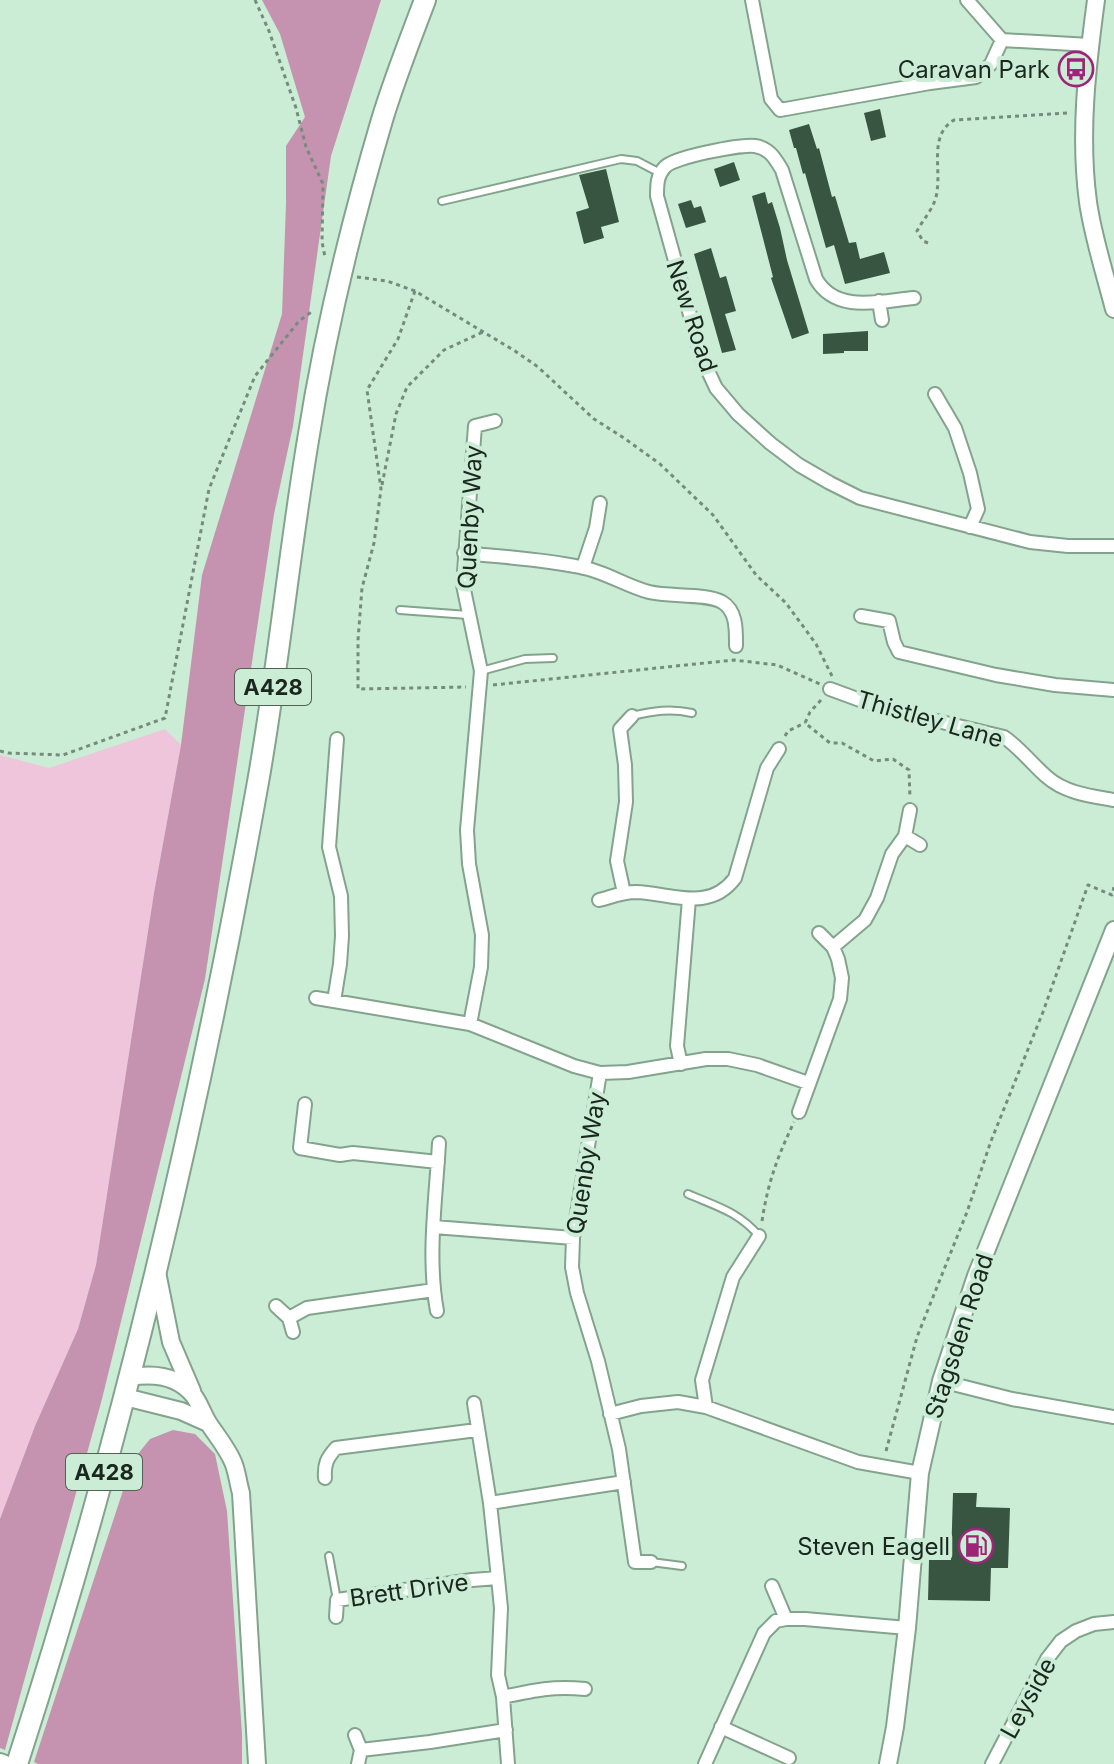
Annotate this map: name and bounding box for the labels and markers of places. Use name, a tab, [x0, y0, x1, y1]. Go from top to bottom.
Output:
bus stop icon: Caravan Park	[1057, 50, 1095, 88]
place label: Caravan Park	[898, 55, 1050, 84]
fuel station icon: Steven Eagell	[957, 1527, 995, 1565]
place label: Steven Eagell	[797, 1532, 950, 1561]

